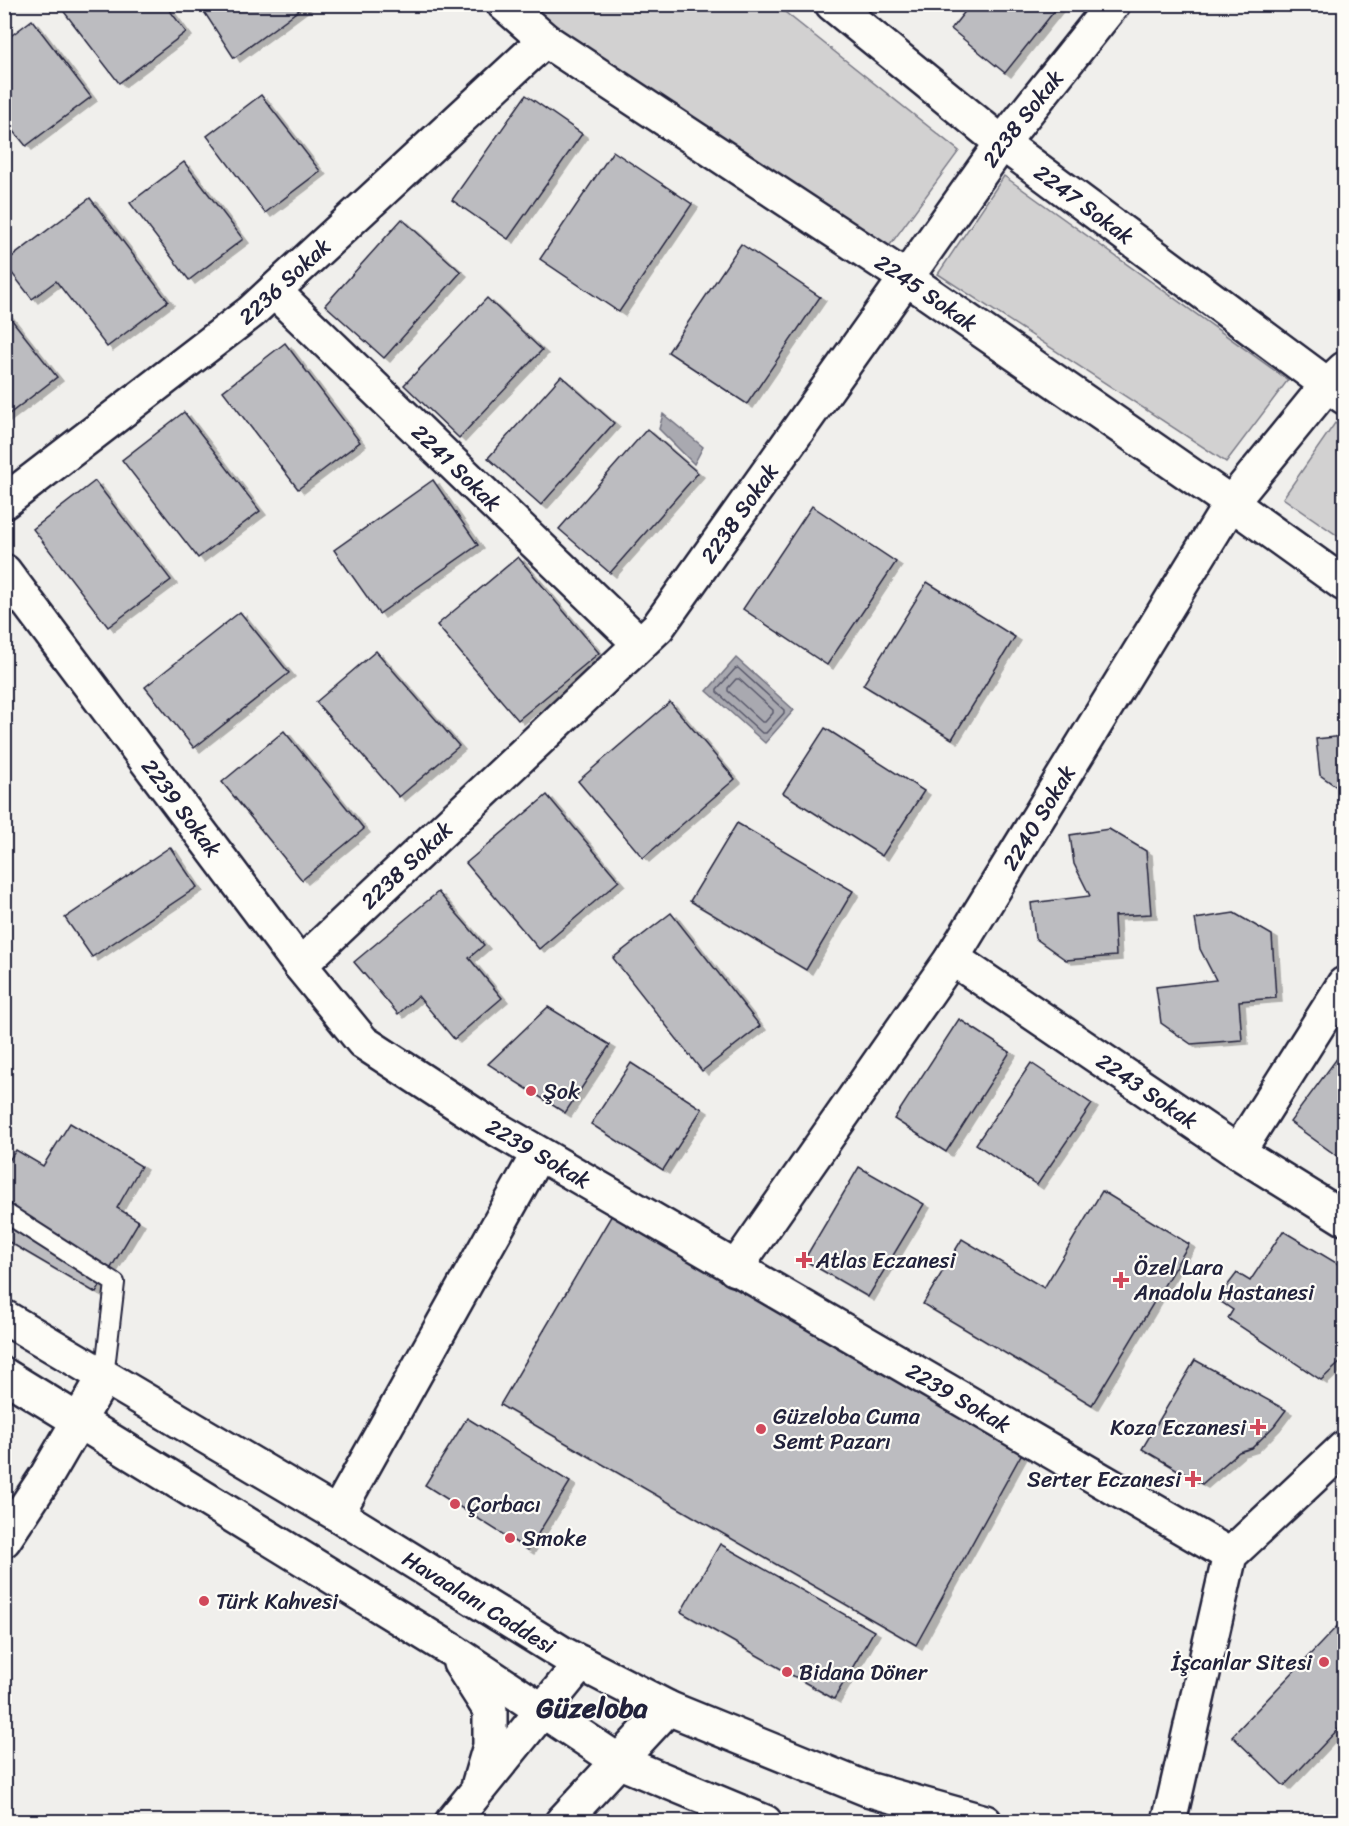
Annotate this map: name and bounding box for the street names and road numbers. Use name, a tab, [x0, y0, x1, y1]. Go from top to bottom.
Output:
street label: 2238 Sokak	[971, 60, 1073, 176]
street label: 2247 Sokak	[1026, 154, 1143, 255]
street label: 2236 Sokak	[229, 228, 340, 335]
street label: 2245 Sokak	[867, 243, 986, 342]
street label: 2241 Sokak	[402, 414, 512, 521]
street label: 2238 Sokak	[689, 454, 789, 572]
street label: 2239 Sokak	[131, 750, 232, 866]
street label: 2240 Sokak	[991, 757, 1086, 878]
street label: 2238 Sokak	[351, 811, 462, 919]
street label: 2243 Sokak	[1088, 1042, 1207, 1139]
street label: 2239 Sokak	[478, 1107, 599, 1199]
street label: 2239 Sokak	[899, 1351, 1019, 1444]
street label: Havaalanı Caddesi	[395, 1539, 564, 1665]

